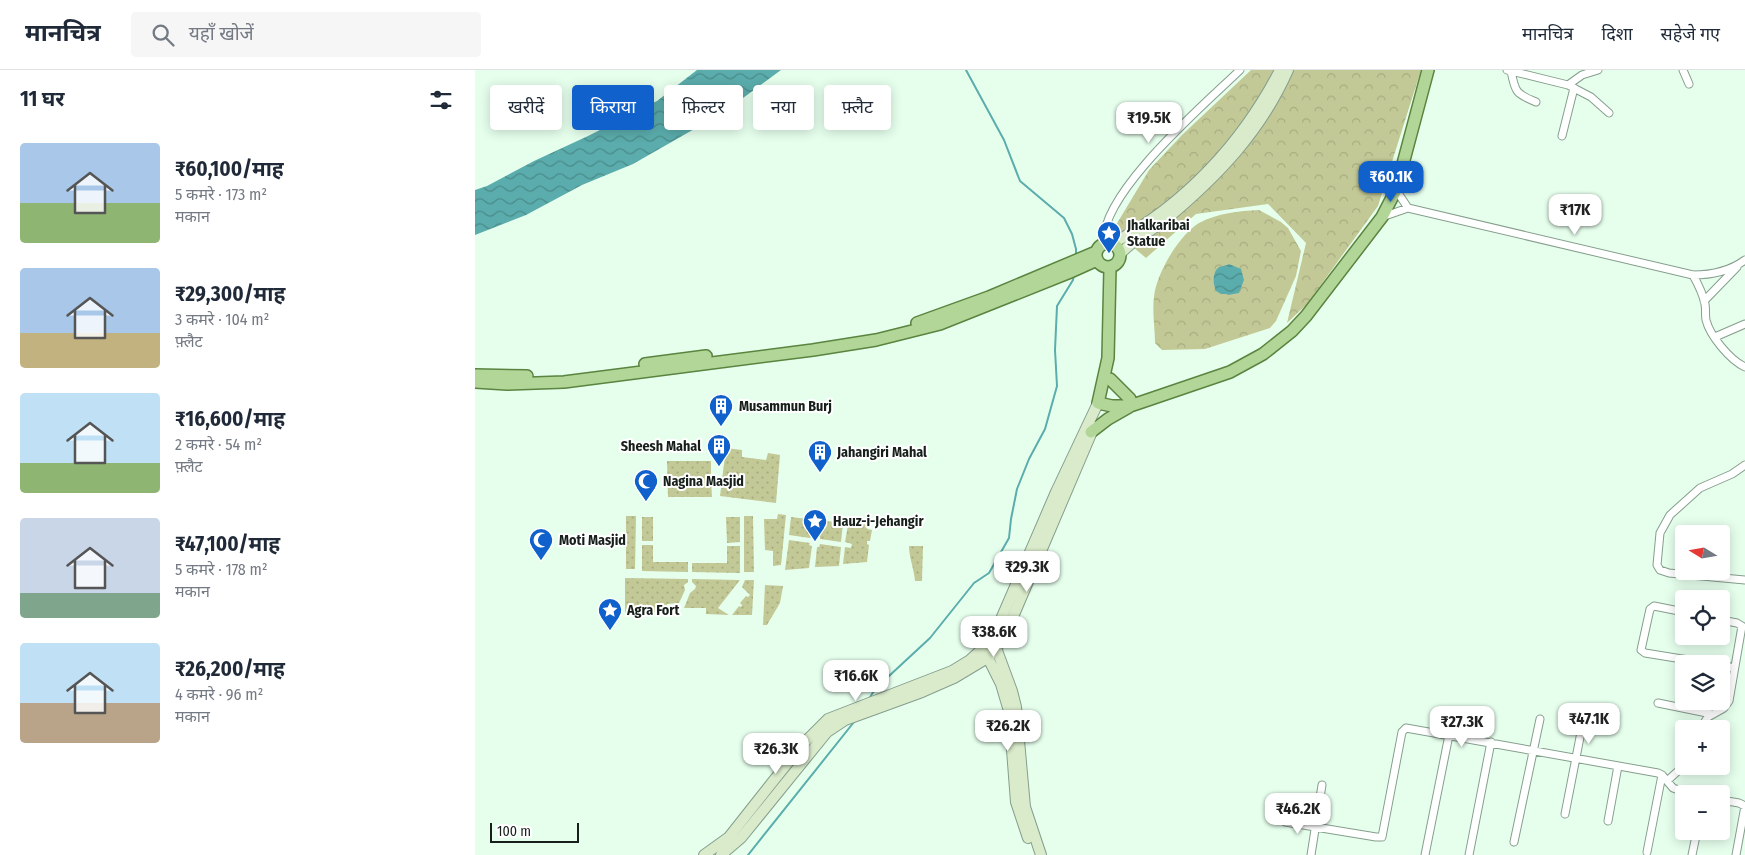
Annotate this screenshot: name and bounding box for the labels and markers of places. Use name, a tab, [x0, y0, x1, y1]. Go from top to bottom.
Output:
pin: ₹19.5K	[1108, 102, 1190, 144]
pin: ₹60.1K	[1350, 160, 1432, 203]
pin: ₹17K	[1545, 194, 1605, 236]
place label: Jhalkaribai Statue	[1126, 217, 1190, 250]
place icon: Jhalkaribai Statue	[1096, 220, 1122, 254]
building icon: Musammun Burj	[708, 393, 734, 427]
place label: Musammun Burj	[739, 398, 832, 415]
building icon: Sheesh Mahal	[706, 433, 732, 467]
place label: Sheesh Mahal	[621, 438, 701, 455]
building icon: Jahangiri Mahal	[807, 439, 833, 473]
place label: Jahangiri Mahal	[836, 444, 927, 461]
mosque icon: Nagina Masjid	[633, 468, 659, 502]
place label: Nagina Masjid	[663, 473, 744, 490]
place icon: Hauz-i-Jehangir	[802, 508, 828, 542]
place label: Hauz-i-Jehangir	[833, 513, 924, 530]
mosque icon: Moti Masjid	[528, 527, 554, 561]
place label: Moti Masjid	[559, 532, 626, 549]
pin: ₹29.3K	[986, 550, 1068, 593]
place icon: Agra Fort	[597, 597, 623, 631]
place label: Agra Fort	[626, 602, 680, 619]
pin: ₹38.6K	[953, 616, 1035, 658]
pin: ₹16.6K	[815, 660, 897, 702]
pin: ₹47.1K	[1548, 702, 1630, 745]
pin: ₹27.3K	[1421, 706, 1503, 748]
pin: ₹26.2K	[967, 710, 1049, 752]
pin: ₹26.3K	[735, 732, 817, 775]
pin: ₹46.2K	[1257, 792, 1339, 835]

